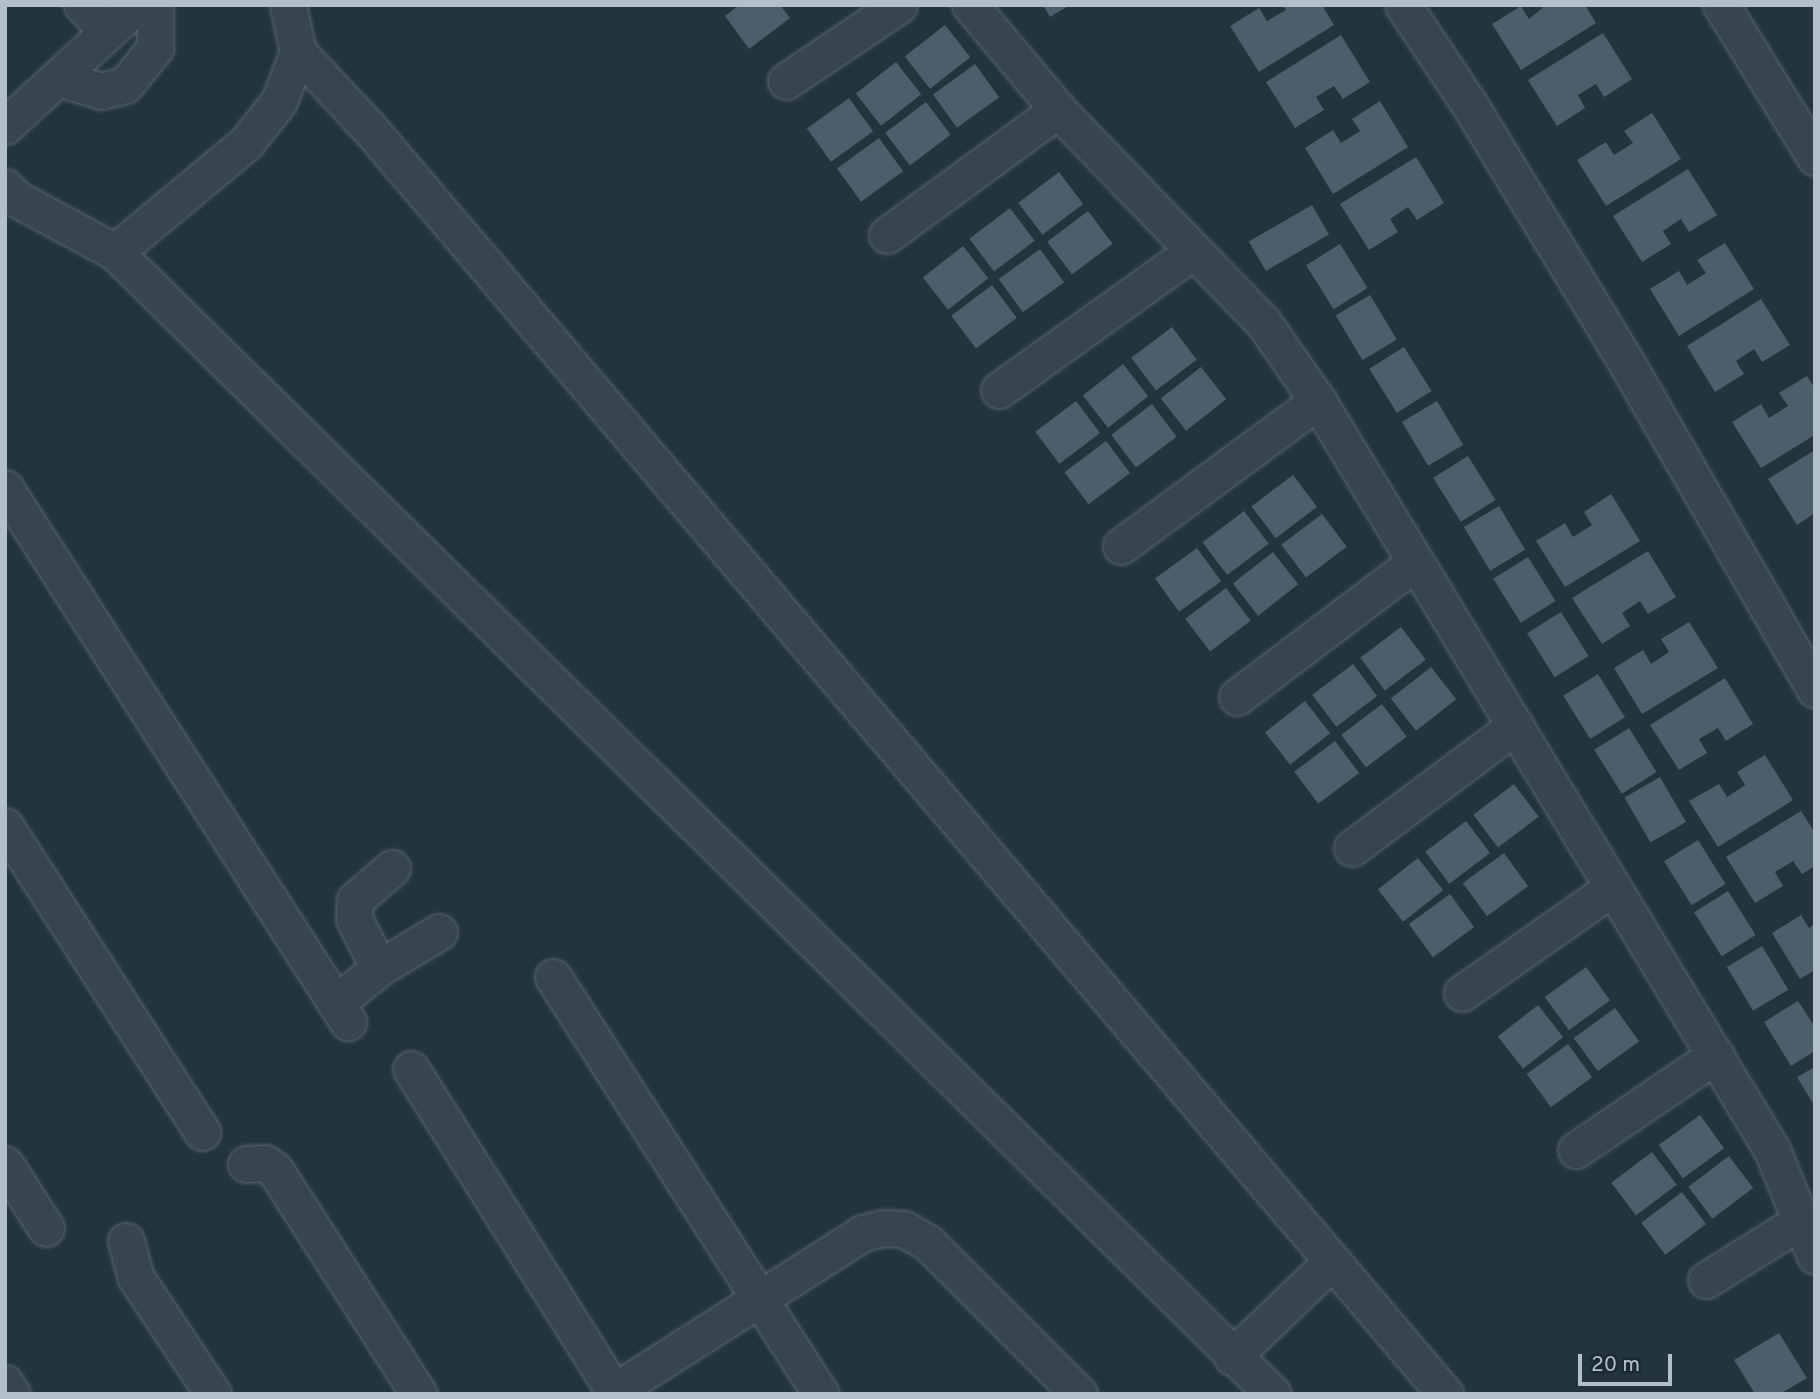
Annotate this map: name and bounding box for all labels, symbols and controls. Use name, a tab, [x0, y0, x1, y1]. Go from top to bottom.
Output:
scale bar	[1582, 1340, 1676, 1384]
text: 20 m	[1591, 1352, 1640, 1379]

